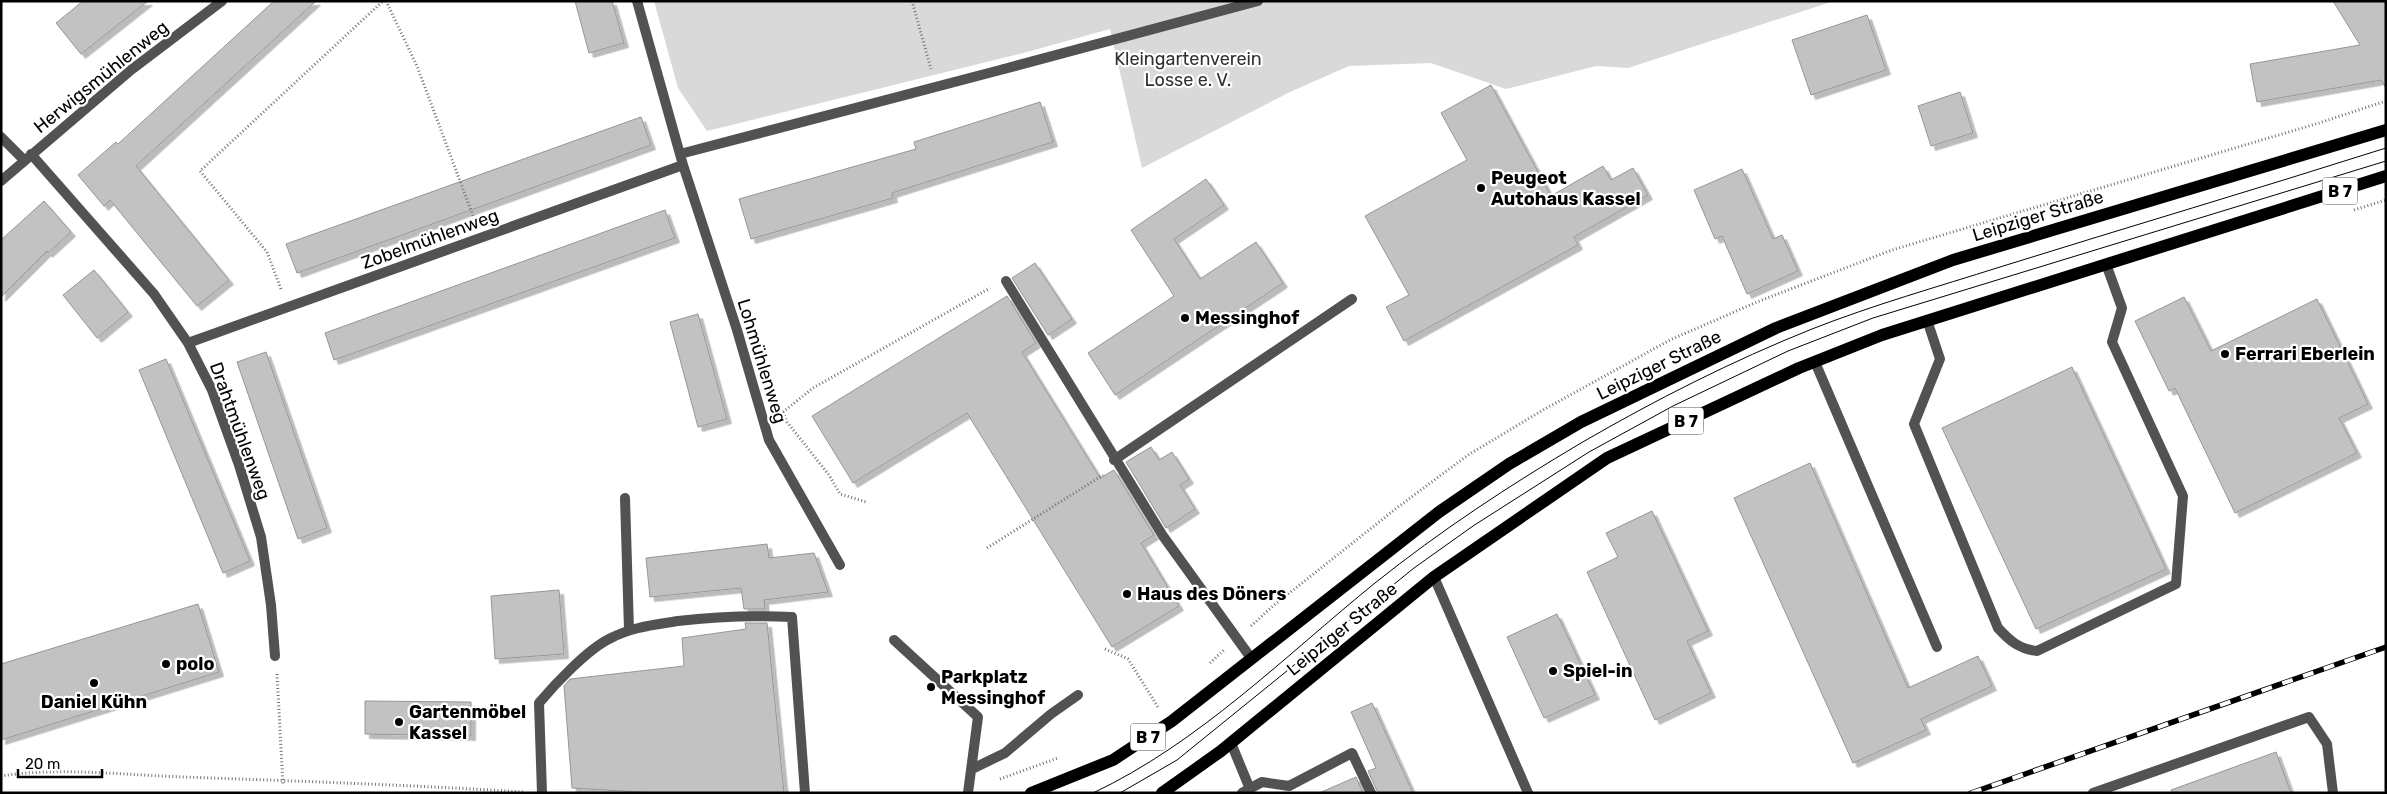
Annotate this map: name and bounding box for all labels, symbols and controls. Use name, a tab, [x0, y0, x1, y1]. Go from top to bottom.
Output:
street label: Herwigsmühlenweg	[29, 16, 173, 138]
park label: Kleingartenverein Losse e. V.	[1114, 48, 1262, 91]
place label: Peugeot Autohaus Kassel	[1491, 167, 1641, 210]
road number: B 7	[2322, 178, 2358, 205]
marker: Peugeot Autohaus Kassel	[1475, 182, 1487, 194]
street label: Leipziger Straße	[1970, 186, 2106, 246]
street label: Zobelmühlenweg	[359, 204, 501, 274]
street label: Lohmühlenweg	[733, 296, 791, 426]
place label: Messinghof	[1195, 307, 1299, 329]
marker: Messinghof	[1179, 312, 1191, 324]
street label: Leipziger Straße	[1593, 325, 1725, 405]
place label: Ferrari Eberlein	[2235, 343, 2375, 365]
marker: Ferrari Eberlein	[2219, 348, 2231, 360]
street label: Drahtmühlenweg	[205, 359, 275, 503]
road number: B 7	[1668, 408, 1704, 434]
street label: Leipziger Straße	[1282, 578, 1402, 680]
place label: Haus des Döners	[1137, 583, 1287, 605]
marker: Haus des Döners	[1121, 588, 1133, 600]
place label: polo	[176, 653, 215, 675]
marker: polo	[160, 658, 172, 670]
place label: Spiel-in	[1563, 660, 1633, 682]
marker: Spiel-in	[1547, 665, 1559, 677]
place label: Parkplatz Messinghof	[941, 666, 1045, 709]
marker: Daniel Kühn	[88, 677, 100, 689]
marker: Parkplatz Messinghof	[925, 681, 937, 693]
place label: Daniel Kühn	[41, 691, 147, 713]
place label: Gartenmöbel Kassel	[409, 701, 526, 744]
marker: Gartenmöbel Kassel	[393, 716, 405, 728]
road number: B 7	[1130, 724, 1166, 750]
scale bar	[18, 746, 101, 778]
text: 20 m	[25, 755, 60, 773]

